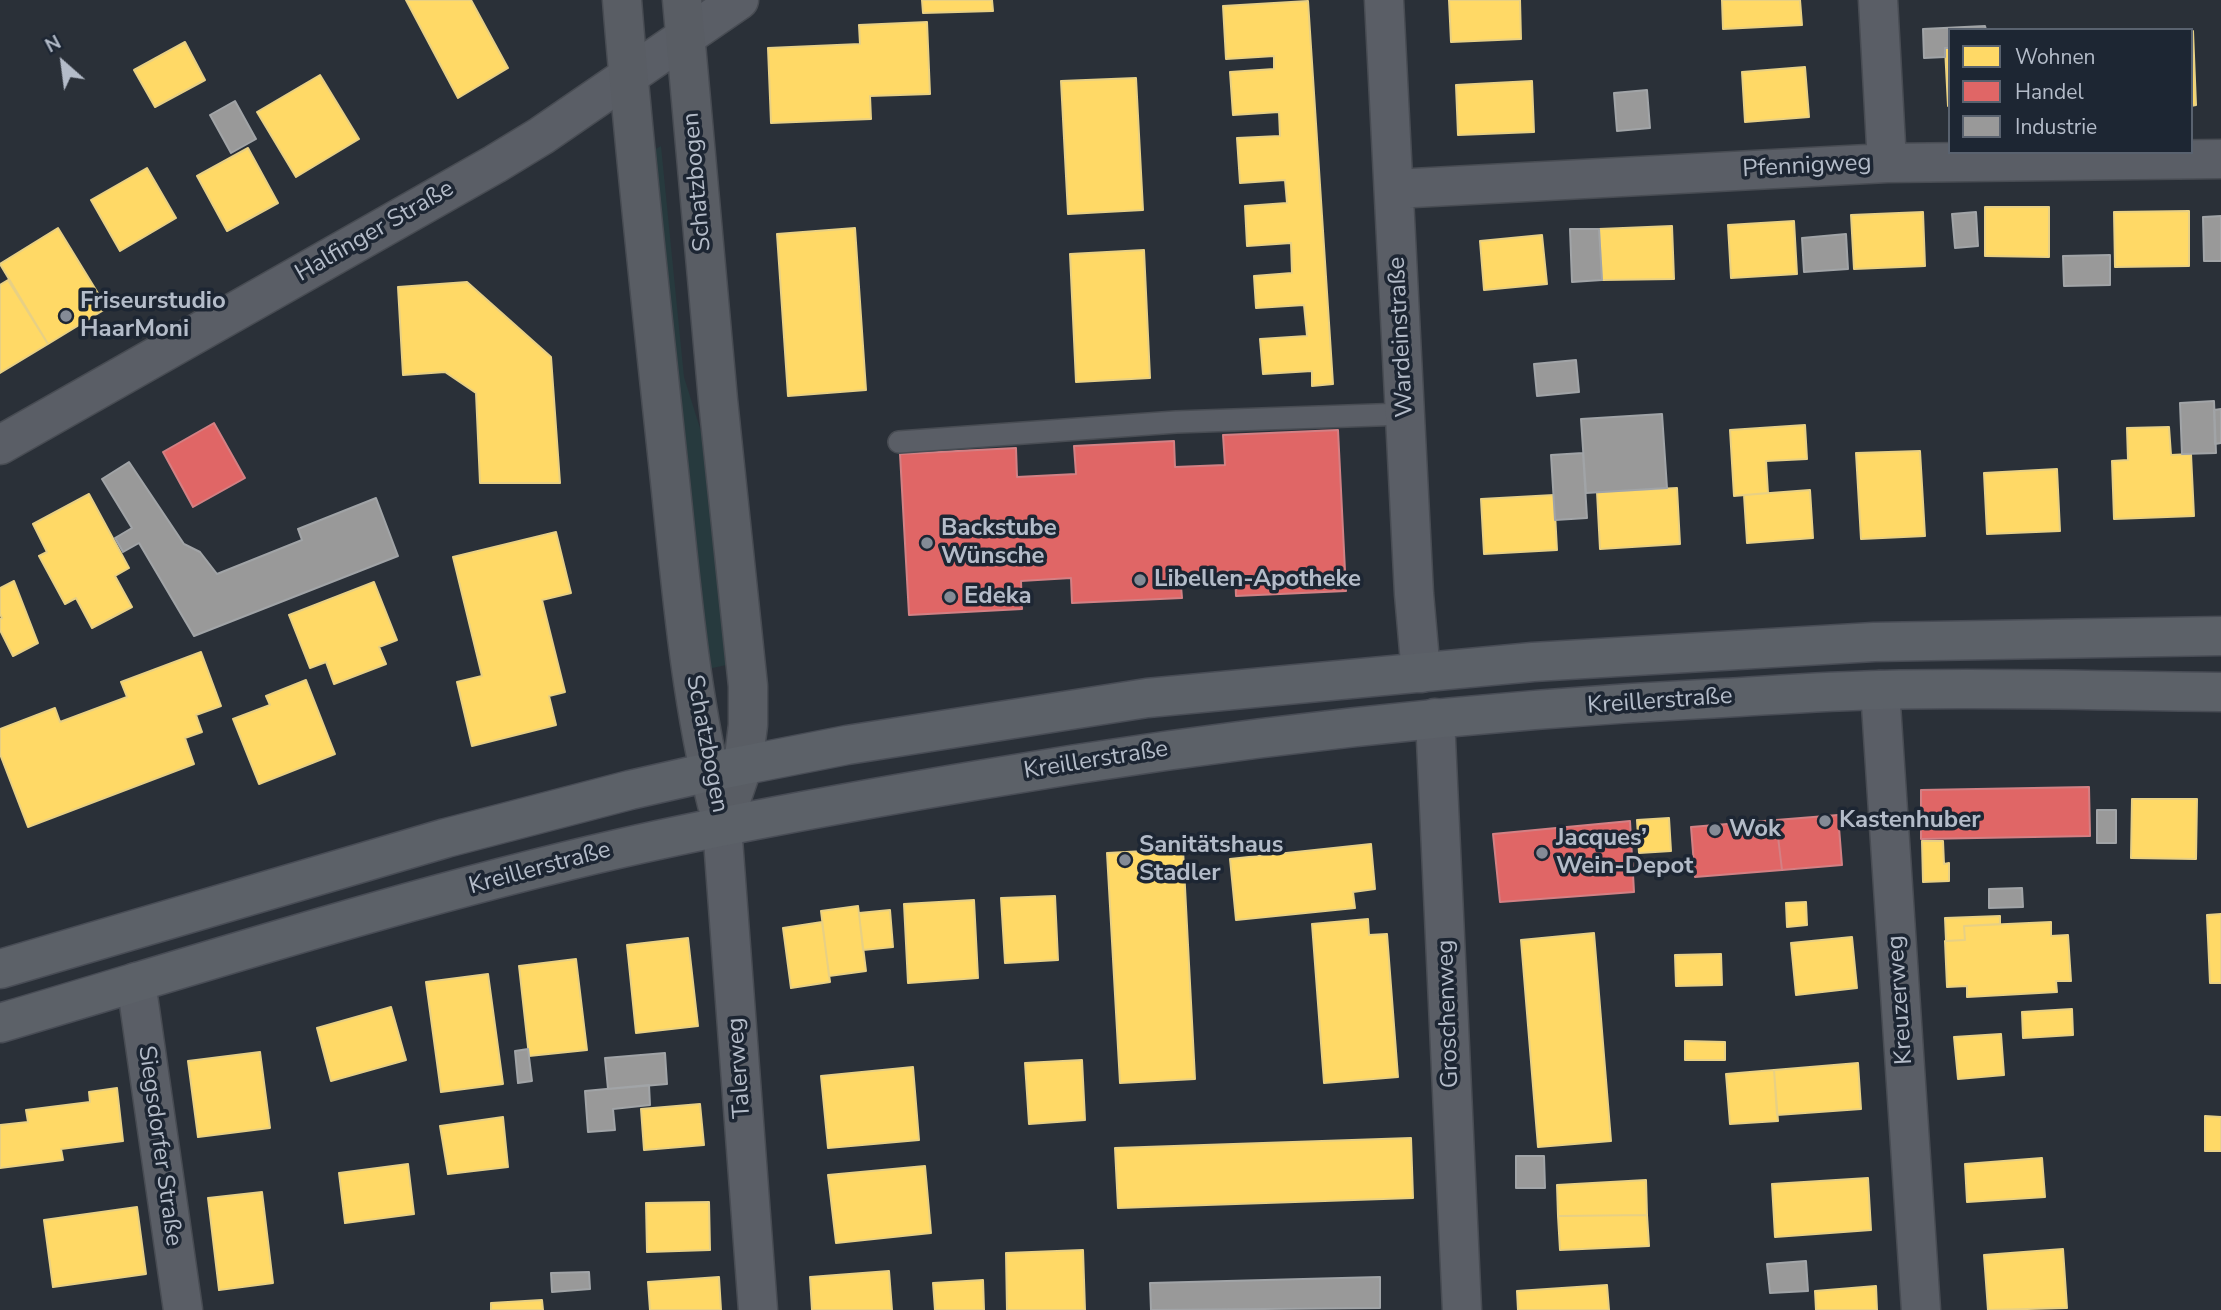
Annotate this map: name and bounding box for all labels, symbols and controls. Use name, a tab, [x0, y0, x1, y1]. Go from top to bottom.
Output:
north arrow	[28, 28, 98, 98]
legend	[1948, 28, 2193, 154]
text: N	[41, 30, 66, 59]
text: Wohnen	[2015, 43, 2096, 71]
text: Handel	[2015, 78, 2084, 106]
street label: Schatzbogen	[678, 111, 718, 253]
text: Industrie	[2015, 113, 2097, 141]
street label: Pfennigweg	[1742, 149, 1872, 185]
street label: Halfinger Straße	[291, 175, 459, 289]
street label: Wardeinstraße	[1383, 256, 1421, 418]
place label: Friseurstudio HaarMoni	[80, 288, 226, 344]
marker: Friseurstudio HaarMoni	[58, 308, 74, 324]
place label: Backstube Wünsche	[941, 515, 1057, 571]
marker: Backstube Wünsche	[919, 535, 935, 551]
place label: Libellen-Apotheke	[1154, 566, 1361, 594]
marker: Libellen-Apotheke	[1132, 572, 1148, 588]
place label: Edeka	[964, 583, 1032, 611]
marker: Edeka	[942, 589, 958, 605]
street label: Schatzbogen	[679, 673, 733, 815]
street label: Kreillerstraße	[1586, 683, 1734, 721]
street label: Kreillerstraße	[1022, 735, 1170, 787]
place label: Kastenhuber	[1839, 807, 1981, 835]
marker: Kastenhuber	[1817, 813, 1833, 829]
place label: Wok	[1729, 816, 1781, 844]
marker: Wok	[1707, 822, 1723, 838]
place label: Jacques’ Wein-Depot	[1556, 825, 1693, 881]
place label: Sanitätshaus Stadler	[1139, 832, 1283, 888]
street label: Kreillerstraße	[466, 836, 614, 902]
marker: Jacques’ Wein-Depot	[1534, 845, 1550, 861]
marker: Sanitätshaus Stadler	[1117, 852, 1133, 868]
street label: Kreuzerweg	[1882, 934, 1920, 1066]
street label: Groschenweg	[1432, 939, 1466, 1089]
street label: Talerweg	[722, 1016, 758, 1120]
street label: Siegsdorfer Straße	[131, 1044, 187, 1248]

